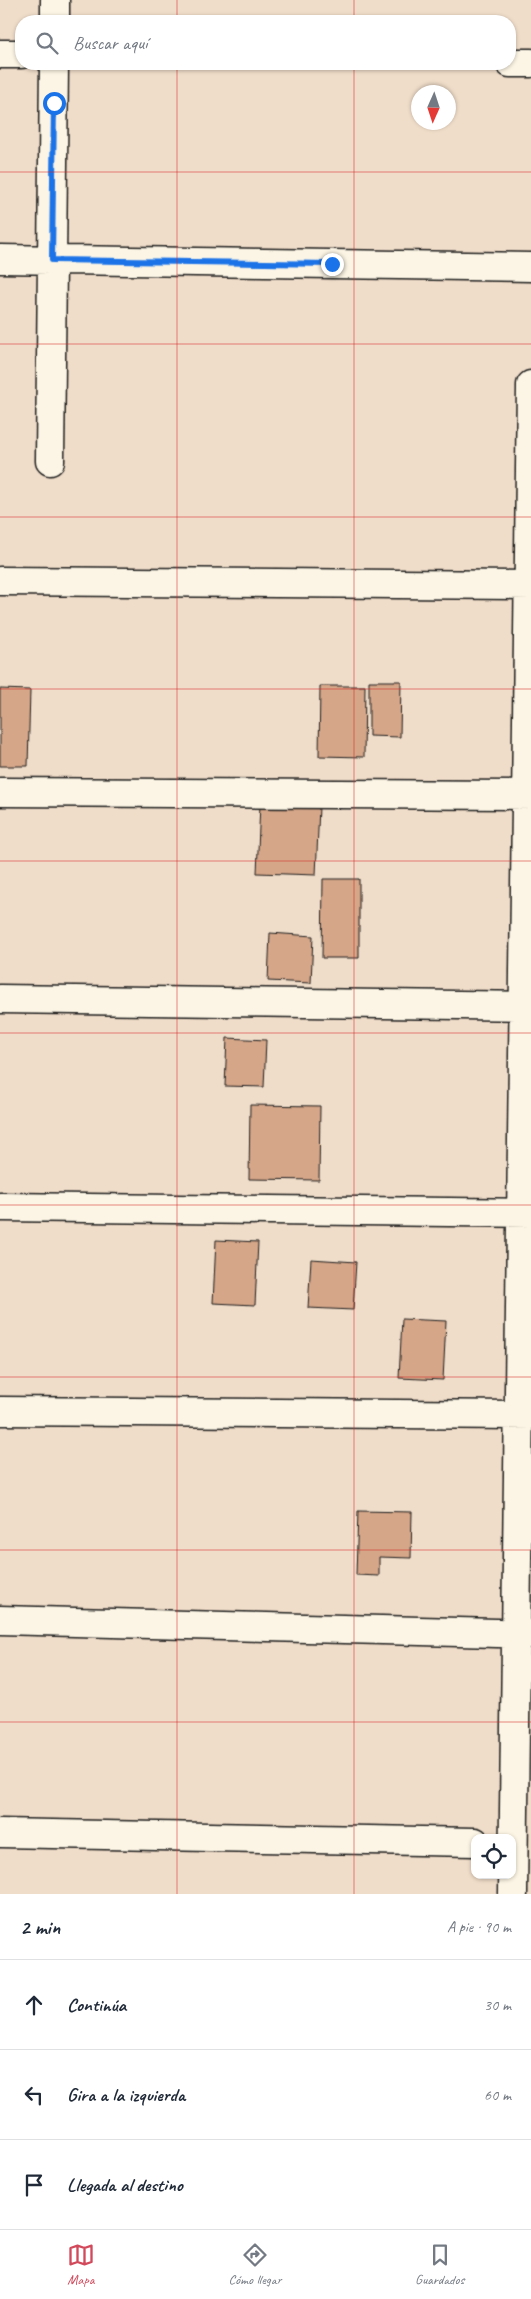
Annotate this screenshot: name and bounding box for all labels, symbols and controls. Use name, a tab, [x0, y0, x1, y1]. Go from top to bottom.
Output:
search box	[15, 15, 516, 70]
icon: search	[33, 29, 61, 57]
text: Buscar aquí	[73, 31, 147, 55]
north arrow	[411, 85, 456, 130]
route start	[43, 92, 66, 115]
route end	[321, 253, 344, 276]
map controls	[471, 1834, 516, 1879]
button: locate	[471, 1834, 516, 1879]
text: 2 min	[20, 1914, 60, 1940]
text: A pie · 90 m	[447, 1917, 511, 1937]
icon: ahead	[20, 1991, 48, 2019]
text: Continúa	[67, 1993, 126, 2017]
text: 30 m	[484, 1995, 511, 2015]
icon: left	[20, 2081, 48, 2109]
text: Gira a la izquierda	[67, 2083, 185, 2107]
text: 60 m	[484, 2085, 511, 2105]
icon: arrive	[20, 2171, 48, 2199]
text: Llegada al destino	[67, 2173, 183, 2197]
tab: Mapa	[67, 2241, 95, 2288]
tab: Cómo llegar	[228, 2241, 281, 2288]
tab: Guardados	[415, 2241, 464, 2288]

